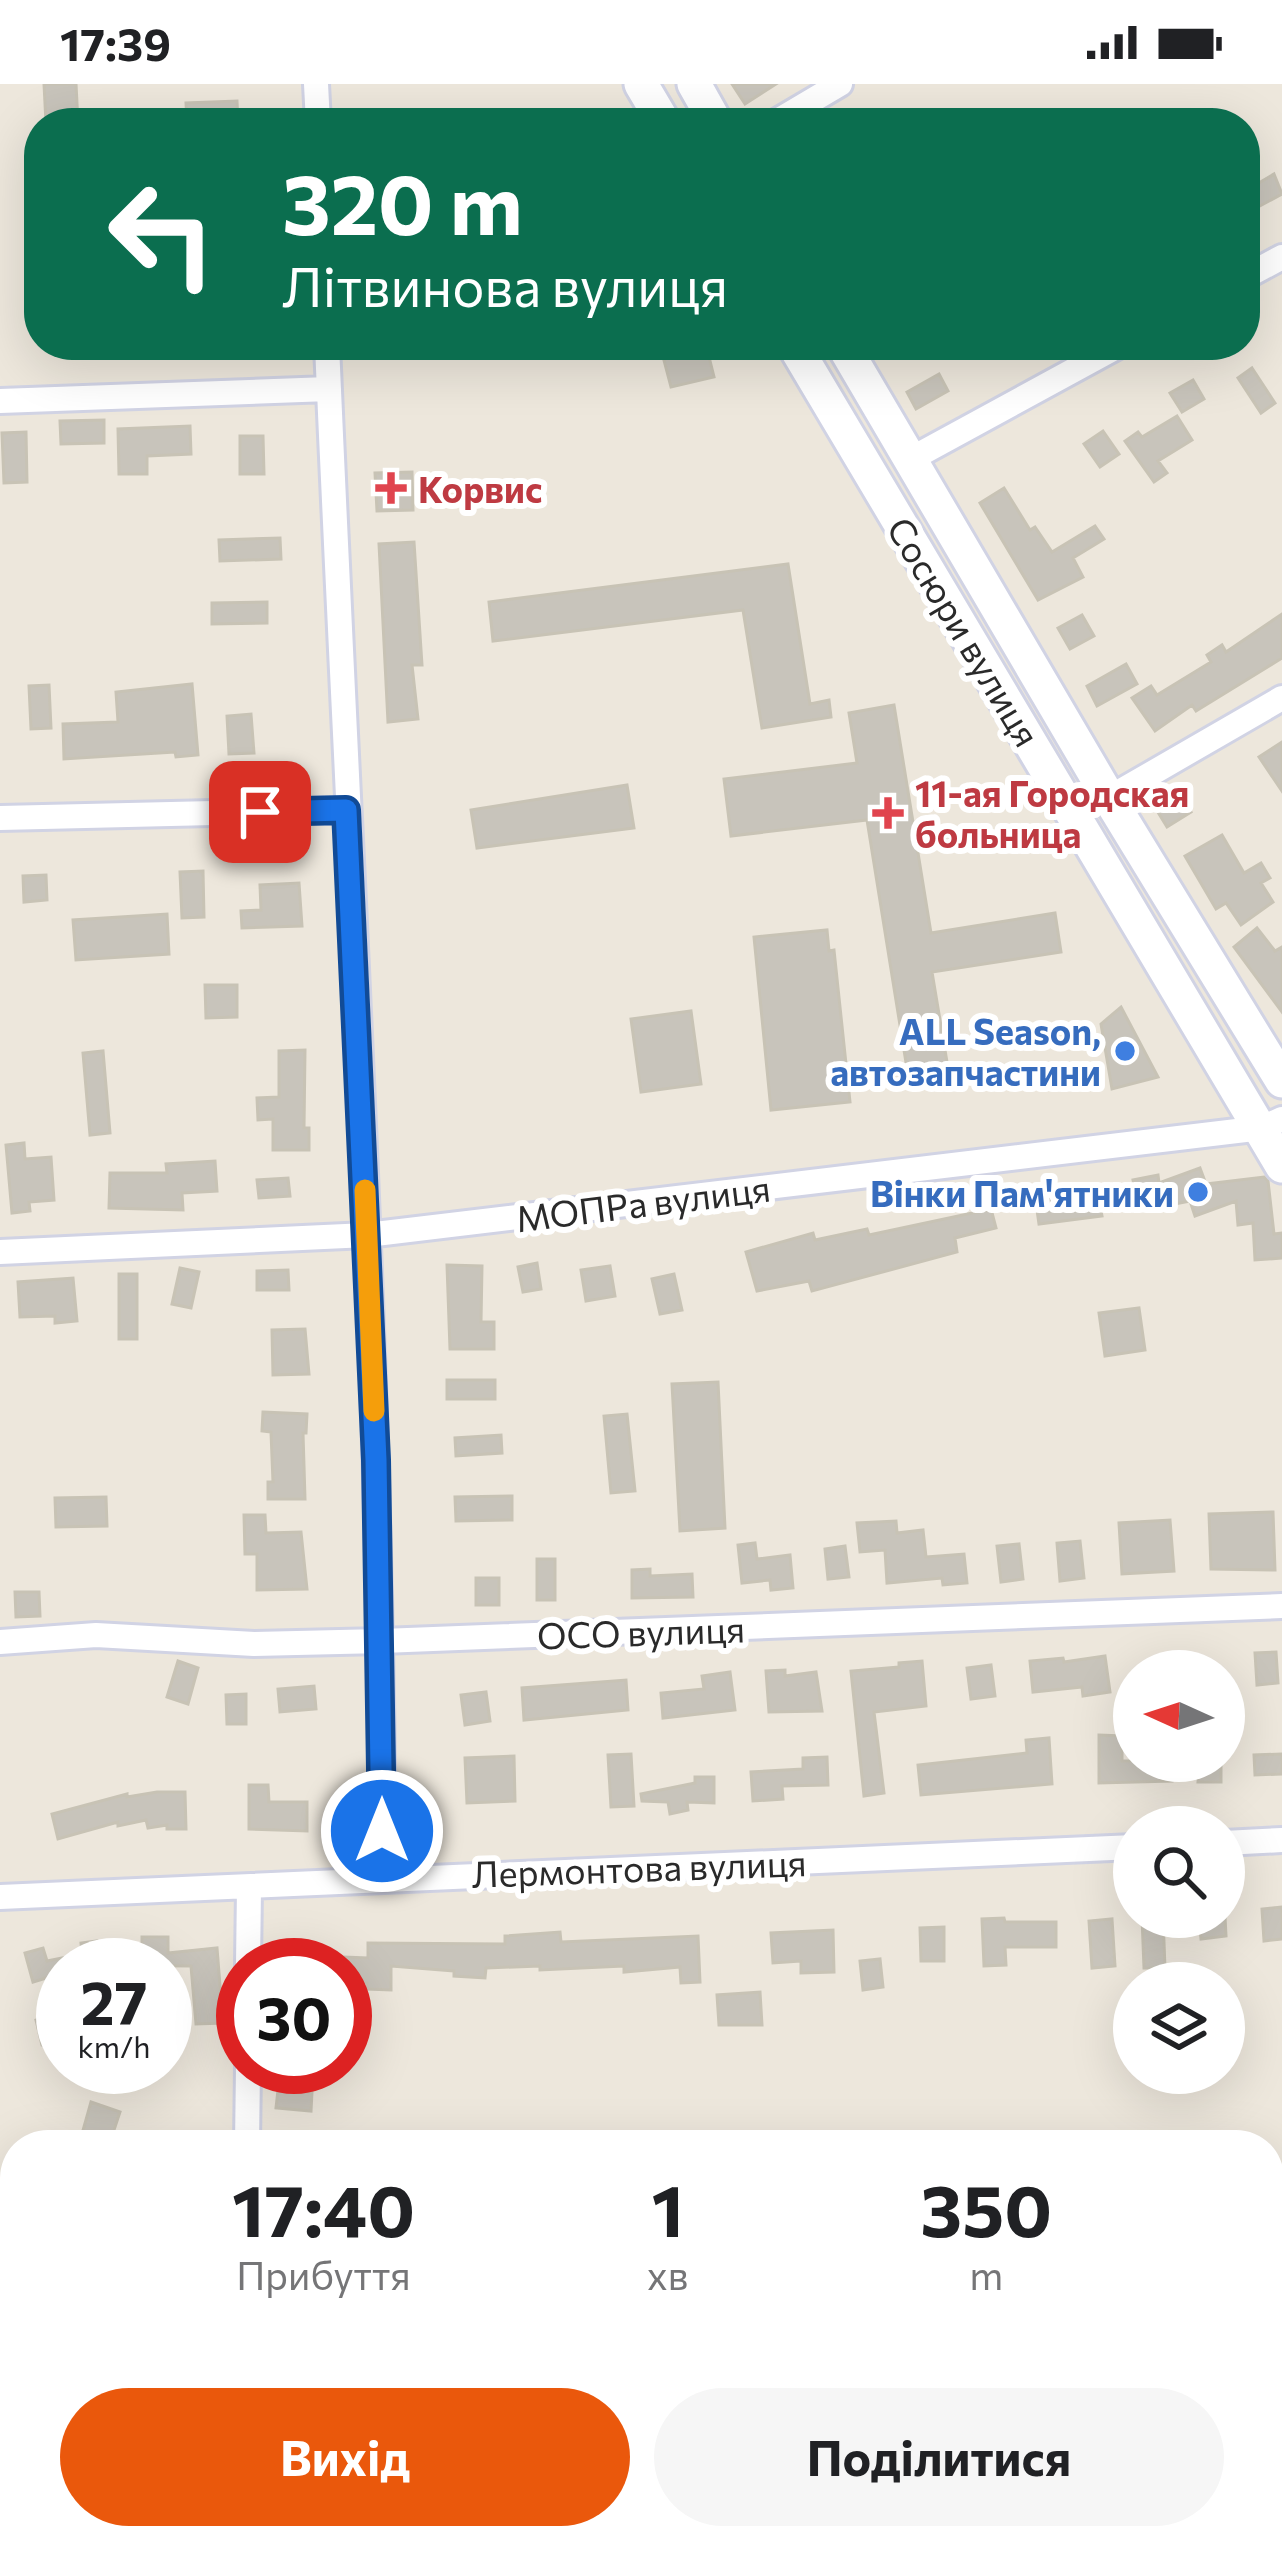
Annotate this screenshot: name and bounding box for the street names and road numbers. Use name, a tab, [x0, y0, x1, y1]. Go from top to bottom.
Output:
street label: Сосюри вулиця	[879, 508, 1051, 754]
street label: МОПРа вулиця	[513, 1165, 773, 1239]
street label: ОСО вулиця	[536, 1605, 746, 1657]
street label: Лермонтова вулиця	[471, 1839, 807, 1895]

